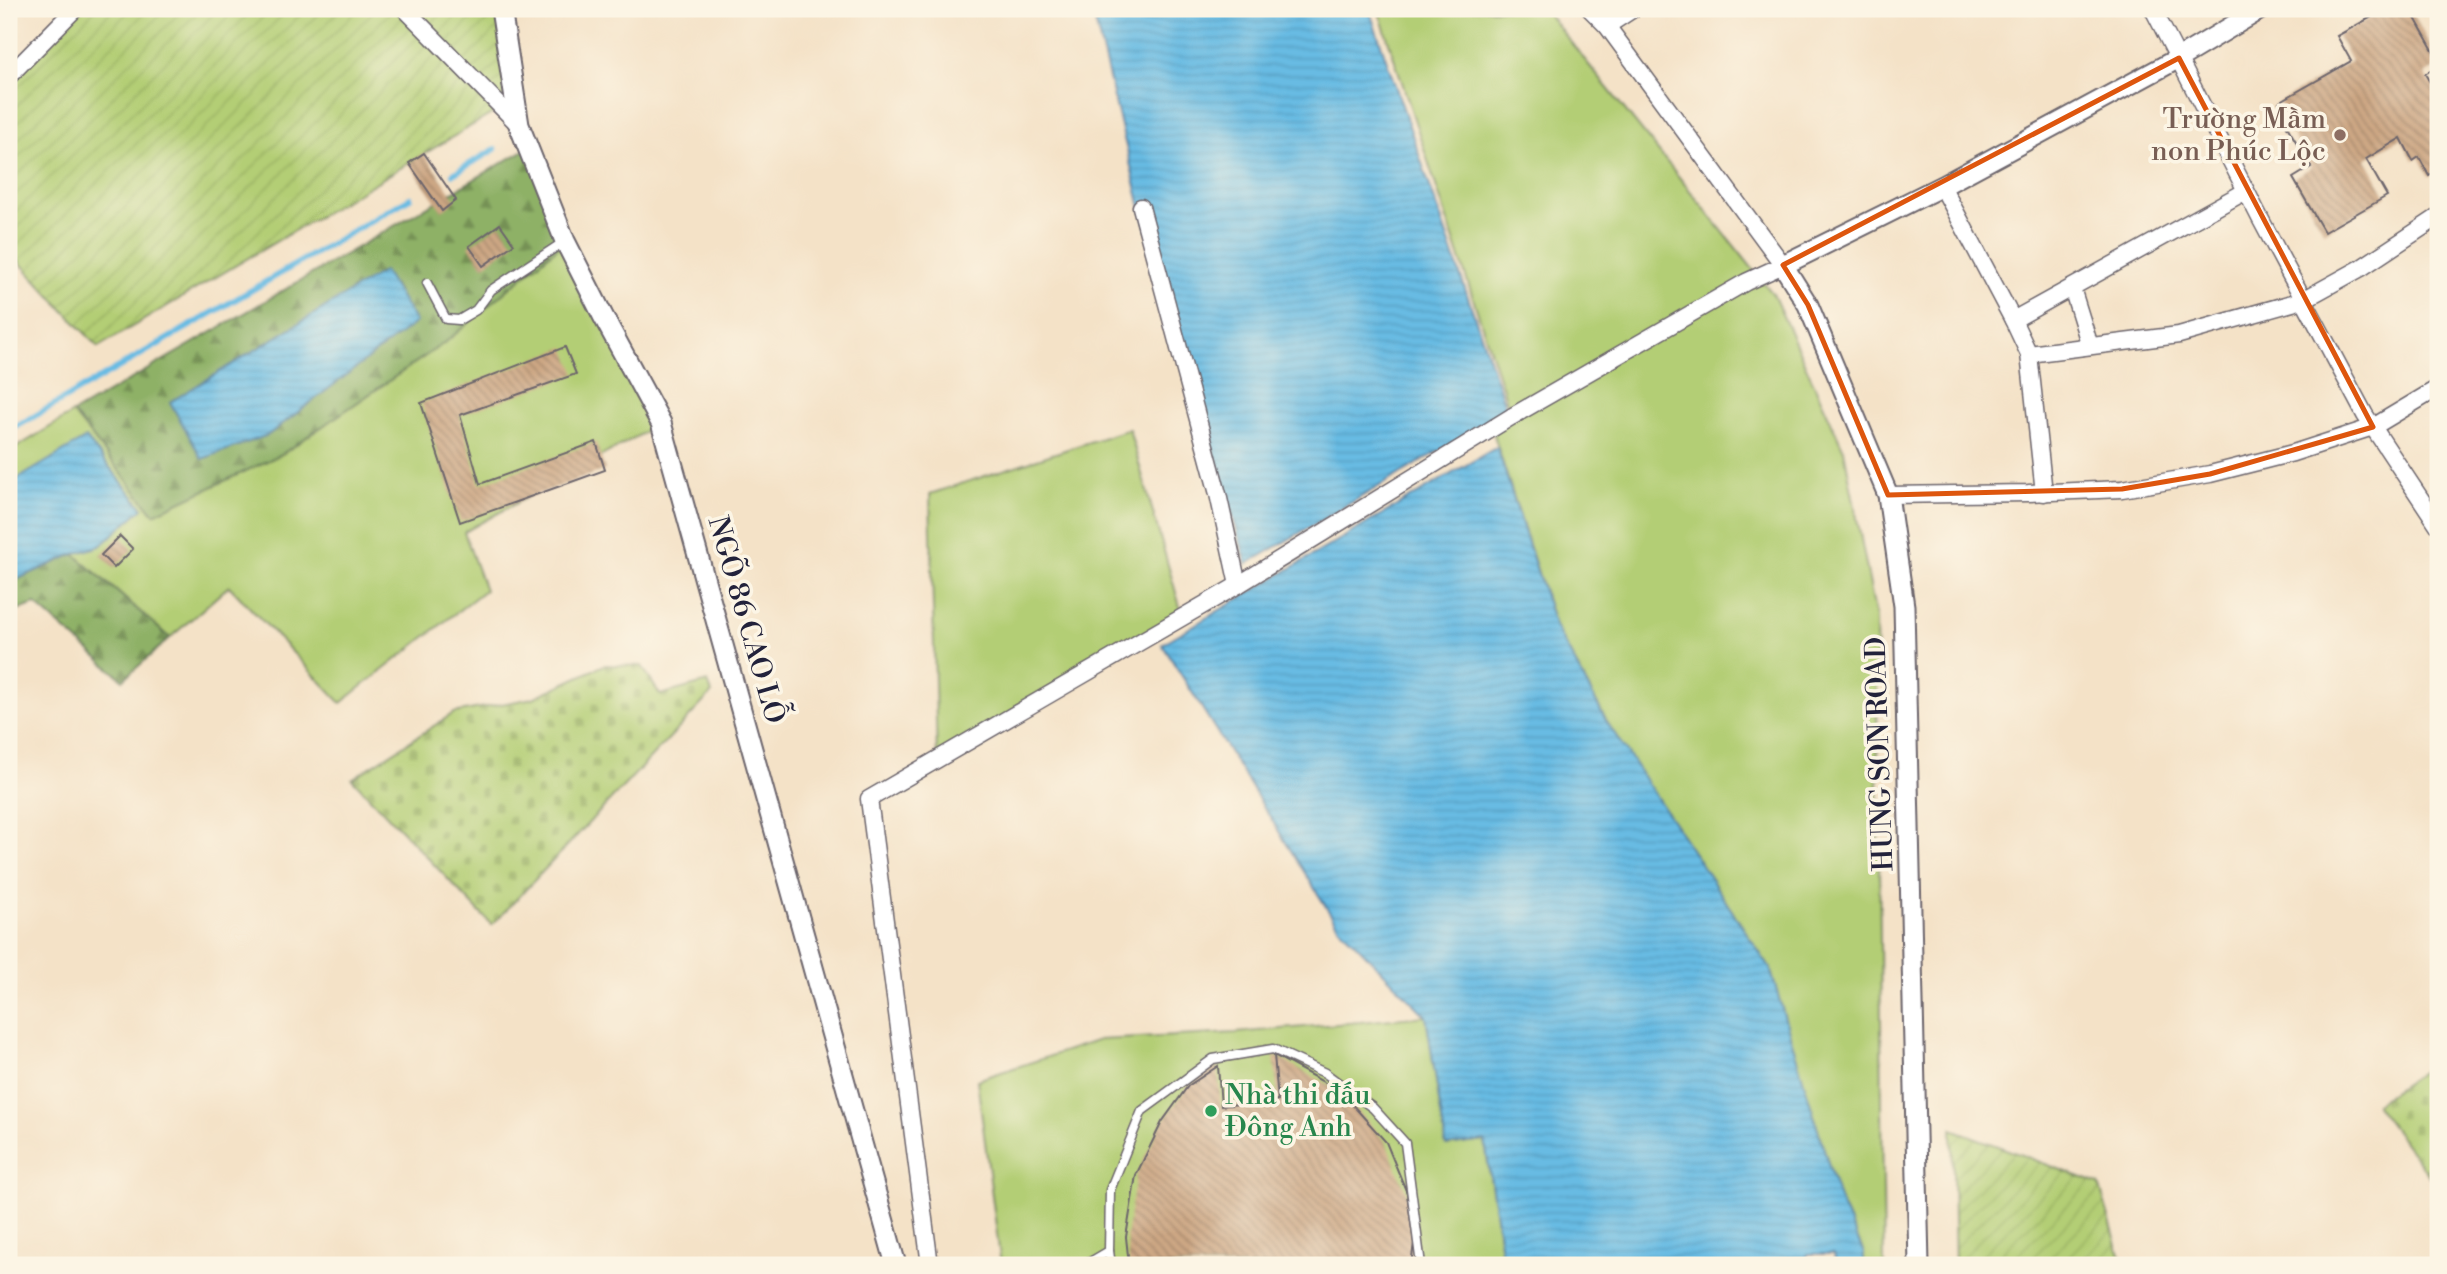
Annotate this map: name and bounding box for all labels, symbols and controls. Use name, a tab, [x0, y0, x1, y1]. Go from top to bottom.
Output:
place label: Trường Mầm non Phúc Lộc	[2151, 102, 2326, 169]
marker: Trường Mầm non Phúc Lộc	[2332, 127, 2348, 143]
street label: NGÕ 86 CAO LỖ	[700, 511, 798, 728]
street label: HUNG SON ROAD	[1858, 636, 1902, 872]
place label: Nhà thi đấu Đông Anh	[1225, 1078, 1370, 1145]
marker: Nhà thi đấu Đông Anh	[1203, 1103, 1219, 1119]

